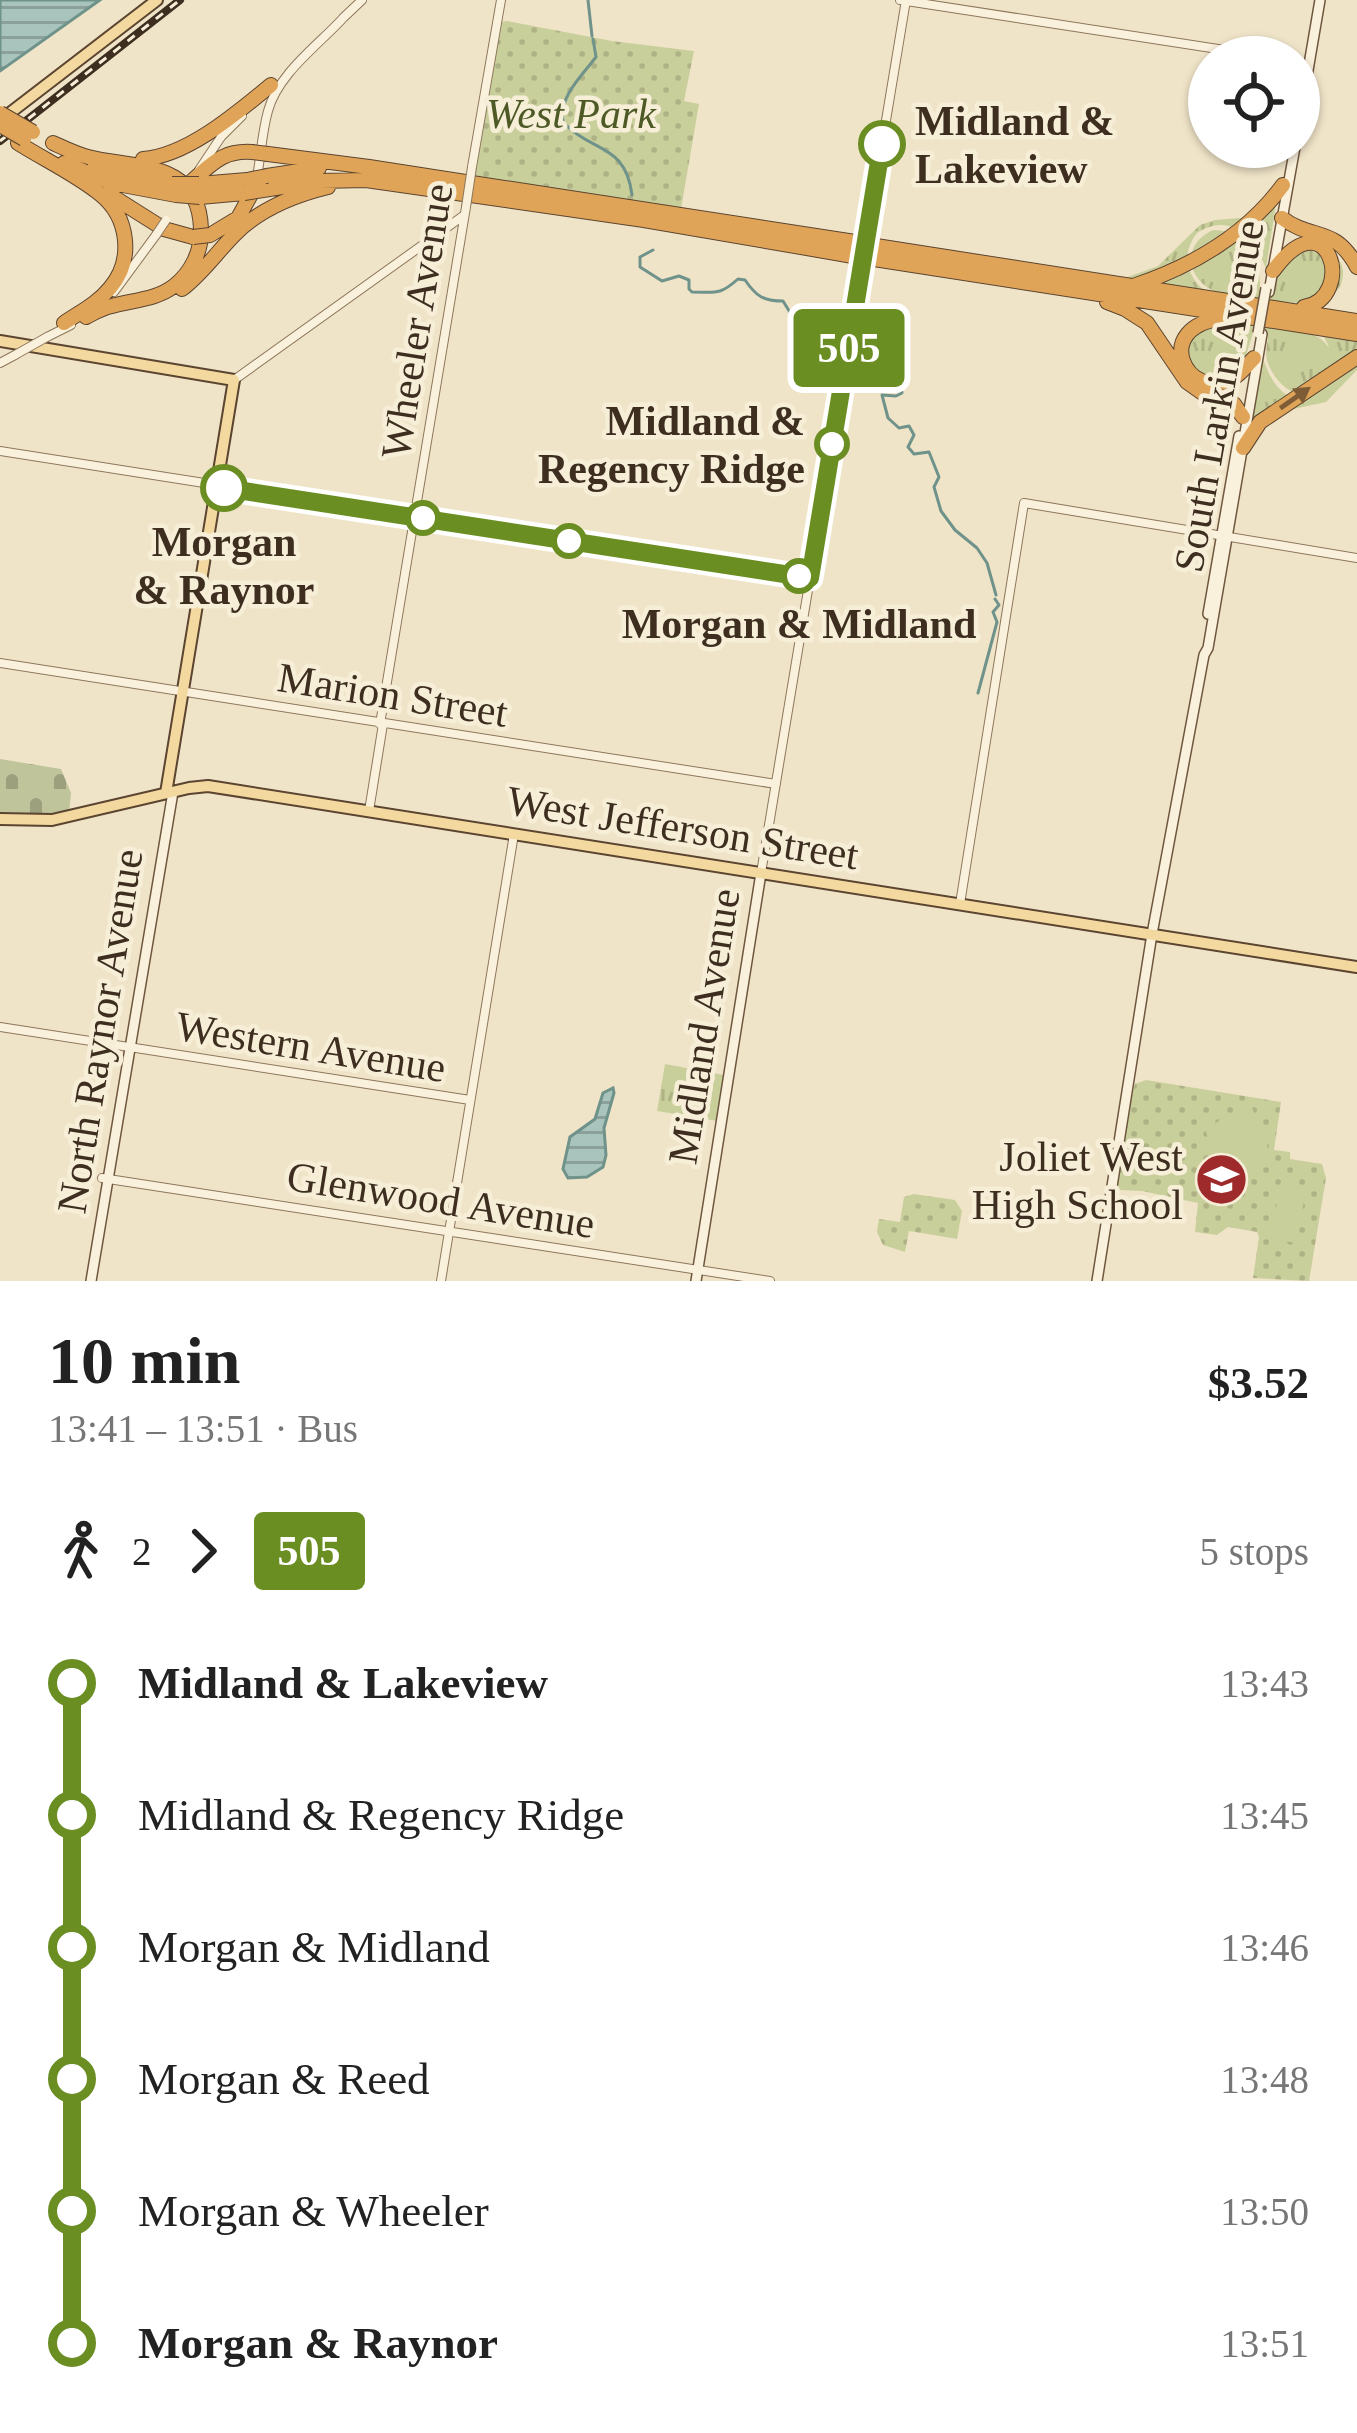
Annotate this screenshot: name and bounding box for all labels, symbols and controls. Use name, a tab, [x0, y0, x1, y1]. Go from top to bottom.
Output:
map controls	[1188, 36, 1320, 168]
button: locate	[1188, 36, 1320, 168]
park label: West Park	[486, 91, 657, 137]
place label: Midland & Lakeview	[915, 98, 1115, 192]
marker: Midland & Lakeview	[860, 122, 904, 166]
street label: Wheeler Avenue	[373, 180, 461, 462]
street label: South Larkin Avenue	[1165, 217, 1273, 576]
line badge: 505	[780, 309, 918, 387]
text: 505	[818, 325, 881, 371]
one-way arrow	[1279, 386, 1311, 410]
place label: Midland & Regency Ridge	[538, 398, 805, 492]
marker: Midland & Regency Ridge	[816, 428, 848, 460]
marker: Morgan & Raynor	[202, 466, 246, 510]
unlabelled marker	[407, 502, 439, 534]
place label: Morgan & Raynor	[134, 519, 314, 613]
unlabelled marker	[553, 525, 585, 557]
marker: Morgan & Midland	[783, 560, 815, 592]
place label: Morgan & Midland	[622, 601, 976, 647]
street label: Marion Street	[275, 654, 511, 736]
street label: West Jefferson Street	[504, 777, 862, 879]
street label: North Raynor Avenue	[49, 846, 151, 1216]
street label: Midland Avenue	[660, 885, 748, 1167]
street label: Western Avenue	[173, 1003, 449, 1091]
place label: Joliet West High School	[972, 1134, 1183, 1228]
school or university icon: Joliet West High School	[1194, 1152, 1250, 1208]
street label: Glenwood Avenue	[284, 1153, 598, 1247]
text: 10 min	[48, 1324, 241, 1397]
text: $3.52	[1208, 1358, 1309, 1408]
text: 13:41 – 13:51 · Bus	[48, 1407, 358, 1450]
icon: walk	[48, 1518, 114, 1584]
icon: forward	[170, 1518, 236, 1584]
text: 505	[278, 1528, 341, 1574]
text: 2	[132, 1530, 152, 1573]
text: 5 stops	[1200, 1530, 1309, 1573]
text: Midland & Lakeview	[138, 1658, 548, 1708]
text: 13:43	[1220, 1662, 1309, 1705]
text: Midland & Regency Ridge	[138, 1790, 624, 1840]
text: 13:45	[1220, 1794, 1309, 1837]
text: Morgan & Midland	[138, 1922, 490, 1972]
text: 13:46	[1220, 1926, 1309, 1969]
text: Morgan & Reed	[138, 2054, 430, 2104]
text: 13:48	[1220, 2058, 1309, 2101]
text: Morgan & Wheeler	[138, 2186, 489, 2236]
text: 13:50	[1220, 2190, 1309, 2233]
text: Morgan & Raynor	[138, 2318, 498, 2368]
text: 13:51	[1220, 2322, 1309, 2365]

